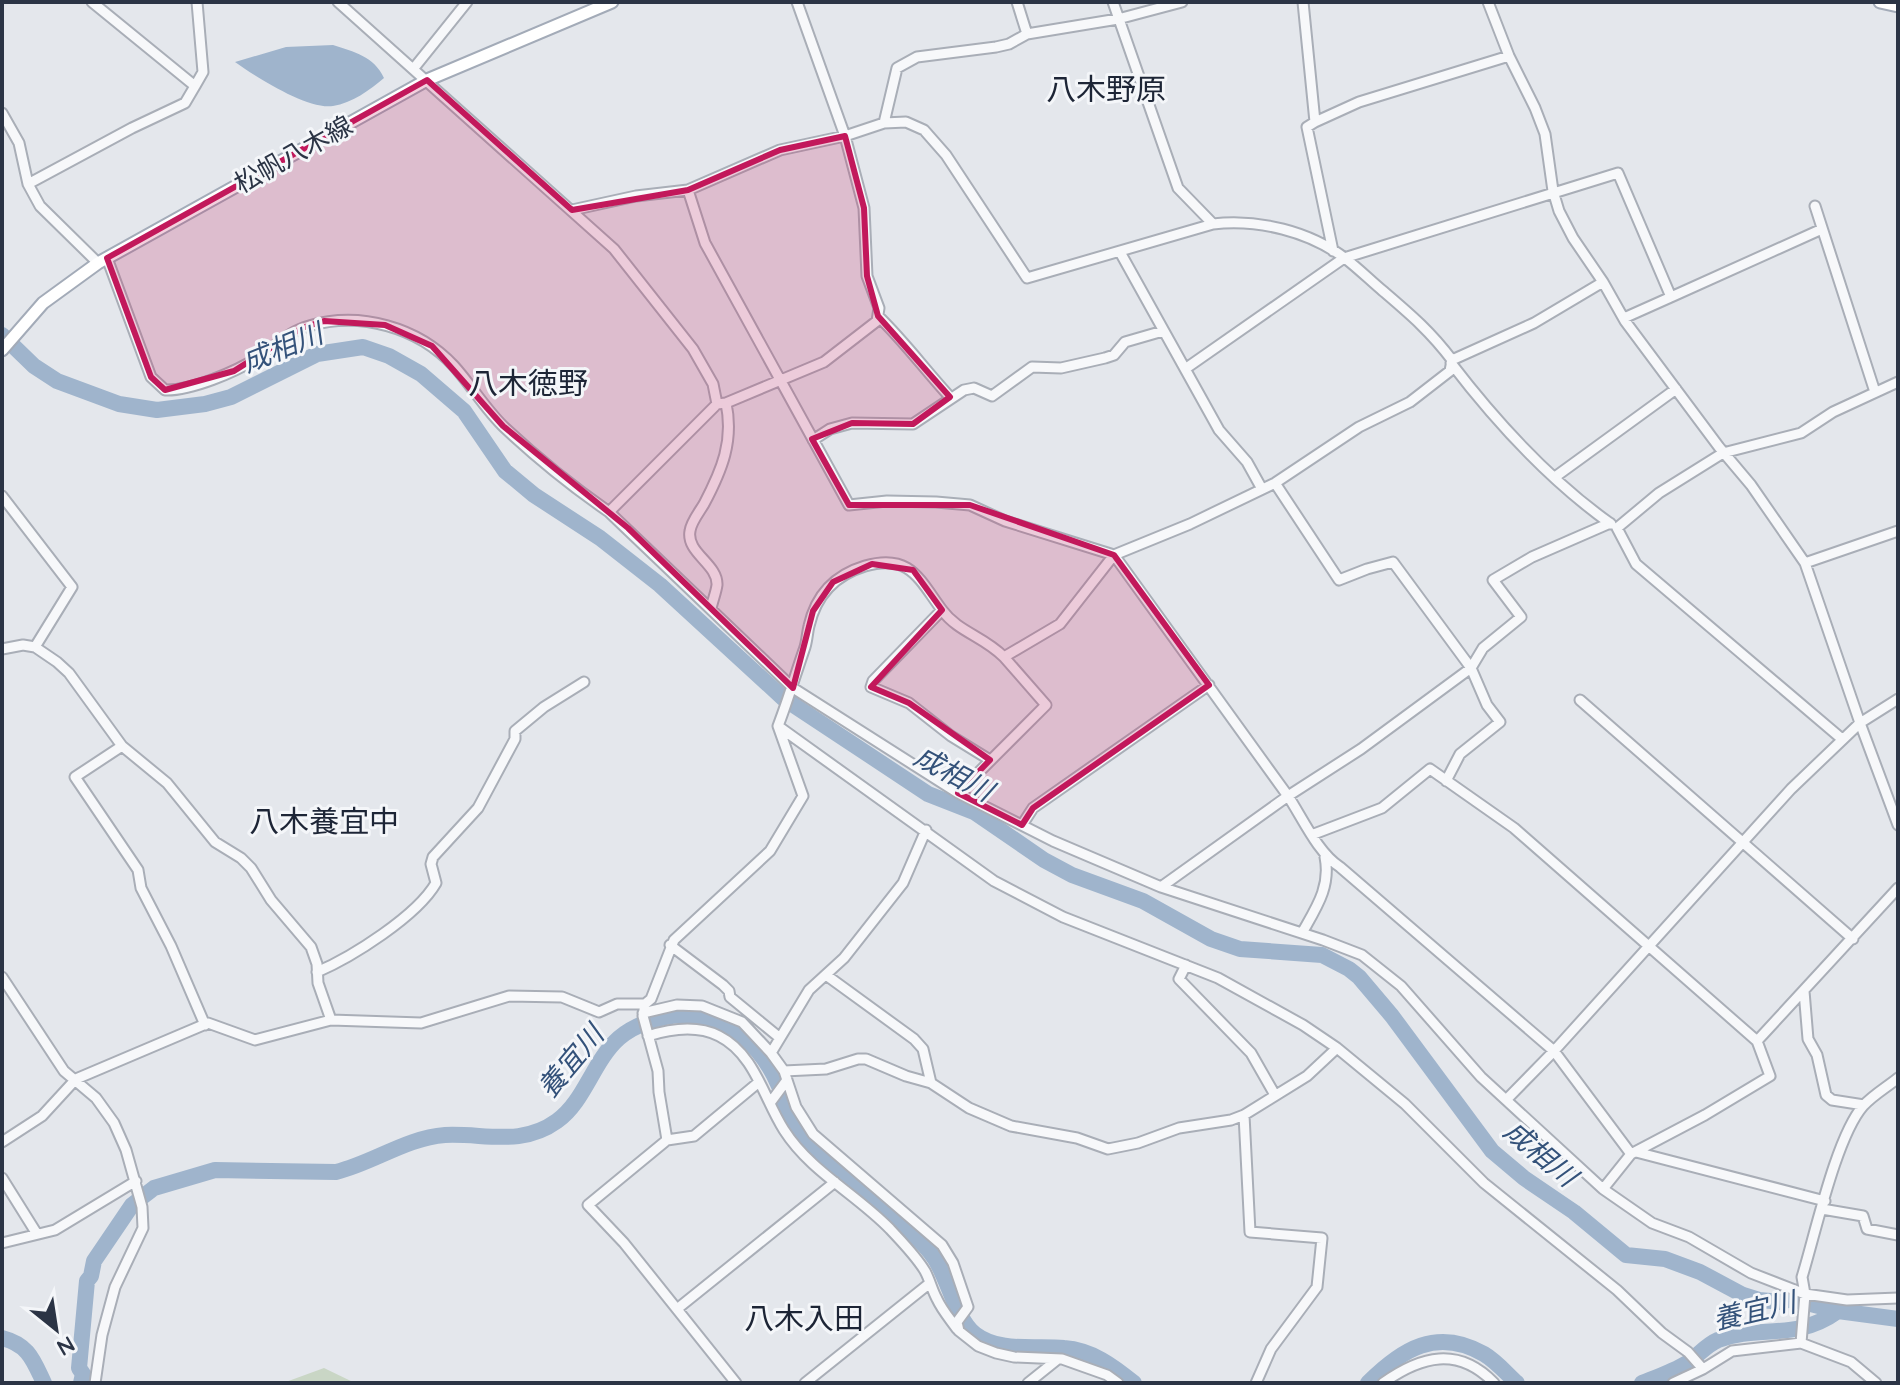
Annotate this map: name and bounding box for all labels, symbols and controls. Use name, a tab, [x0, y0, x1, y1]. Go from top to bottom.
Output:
district label: 八木野原	[1046, 70, 1166, 108]
street label: 松帆八木線	[228, 108, 358, 200]
water label: 成相川	[236, 314, 330, 379]
district label: 八木徳野	[468, 364, 588, 402]
water label: 成相川	[909, 738, 1002, 810]
district label: 八木養宜中	[249, 802, 399, 840]
water label: 養宜川	[530, 1015, 612, 1104]
water label: 成相川	[1498, 1113, 1587, 1195]
water label: 養宜川	[1709, 1283, 1802, 1337]
north arrow	[16, 1289, 96, 1369]
district label: 八木入田	[744, 1299, 864, 1337]
text: N	[52, 1330, 80, 1362]

